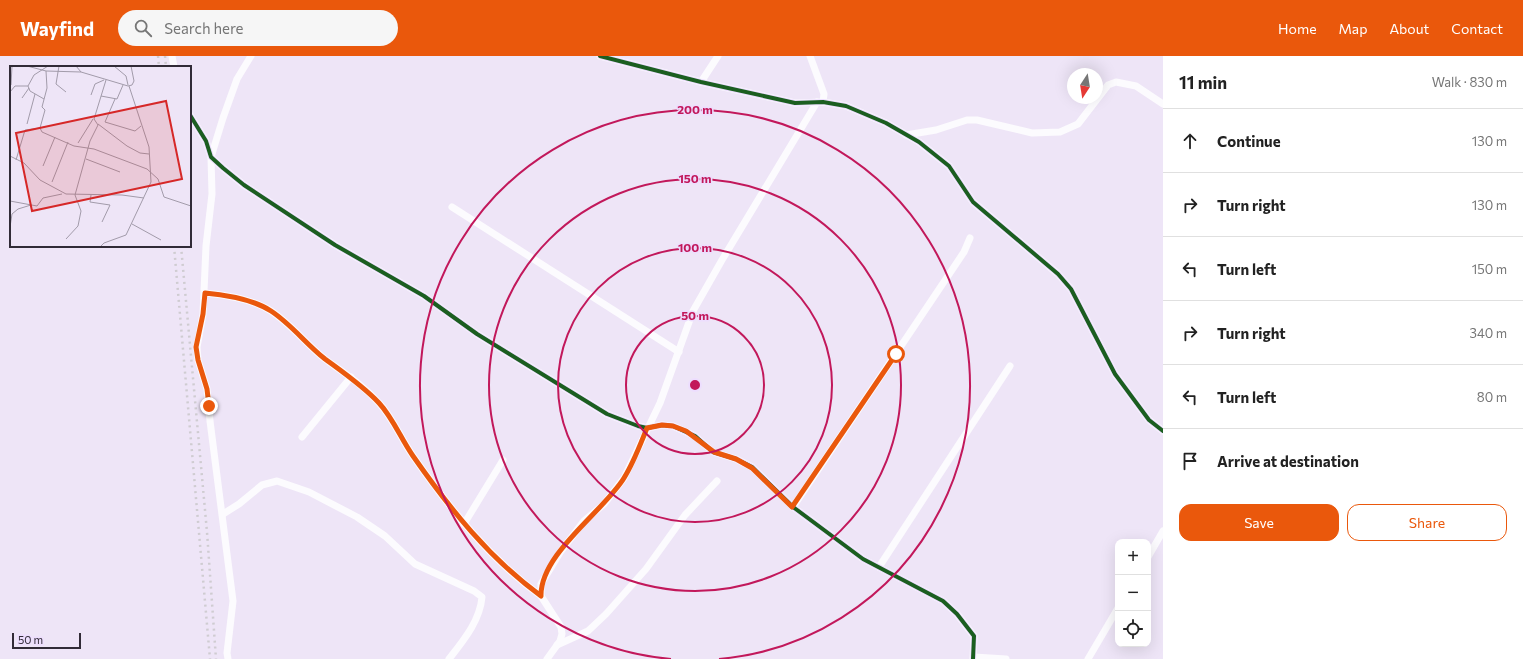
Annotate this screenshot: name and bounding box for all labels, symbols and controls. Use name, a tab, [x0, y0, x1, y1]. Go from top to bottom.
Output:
search box	[118, 10, 398, 46]
text: Wayfind	[20, 17, 94, 40]
icon: search	[132, 17, 154, 39]
text: Search here	[164, 19, 244, 37]
text: Home	[1278, 20, 1317, 37]
text: Map	[1339, 20, 1367, 37]
text: About	[1389, 20, 1429, 37]
text: Contact	[1451, 20, 1503, 37]
inset map	[10, 66, 191, 247]
north arrow	[1067, 68, 1103, 104]
text: 11 min	[1179, 72, 1227, 93]
text: Walk · 830 m	[1432, 74, 1507, 90]
text: 200 m	[677, 102, 713, 116]
icon: ahead	[1179, 130, 1201, 152]
text: Continue	[1217, 132, 1281, 150]
text: 130 m	[1472, 133, 1507, 149]
text: 150 m	[678, 171, 712, 185]
icon: right	[1179, 194, 1201, 216]
text: Turn right	[1217, 196, 1286, 214]
text: 130 m	[1472, 197, 1507, 213]
text: 100 m	[678, 240, 712, 254]
icon: left	[1179, 258, 1201, 280]
text: Turn left	[1217, 260, 1276, 278]
text: 150 m	[1472, 261, 1507, 277]
text: 50 m	[681, 308, 709, 322]
icon: right	[1179, 322, 1201, 344]
text: Turn right	[1217, 324, 1286, 342]
text: 340 m	[1469, 325, 1507, 341]
route start	[887, 345, 905, 363]
centre of rings	[688, 378, 702, 392]
icon: left	[1179, 386, 1201, 408]
text: Turn left	[1217, 388, 1276, 406]
text: 80 m	[1477, 389, 1507, 405]
route end	[200, 397, 218, 415]
icon: arrive	[1179, 450, 1201, 472]
text: Arrive at destination	[1217, 452, 1359, 470]
button: Save	[1179, 504, 1339, 541]
button: Share	[1347, 504, 1507, 541]
map controls	[1115, 539, 1151, 647]
button: +	[1115, 539, 1151, 575]
button: −	[1115, 575, 1151, 611]
button: locate	[1115, 611, 1151, 647]
scale bar	[12, 631, 81, 650]
text: 50 m	[18, 633, 43, 646]

